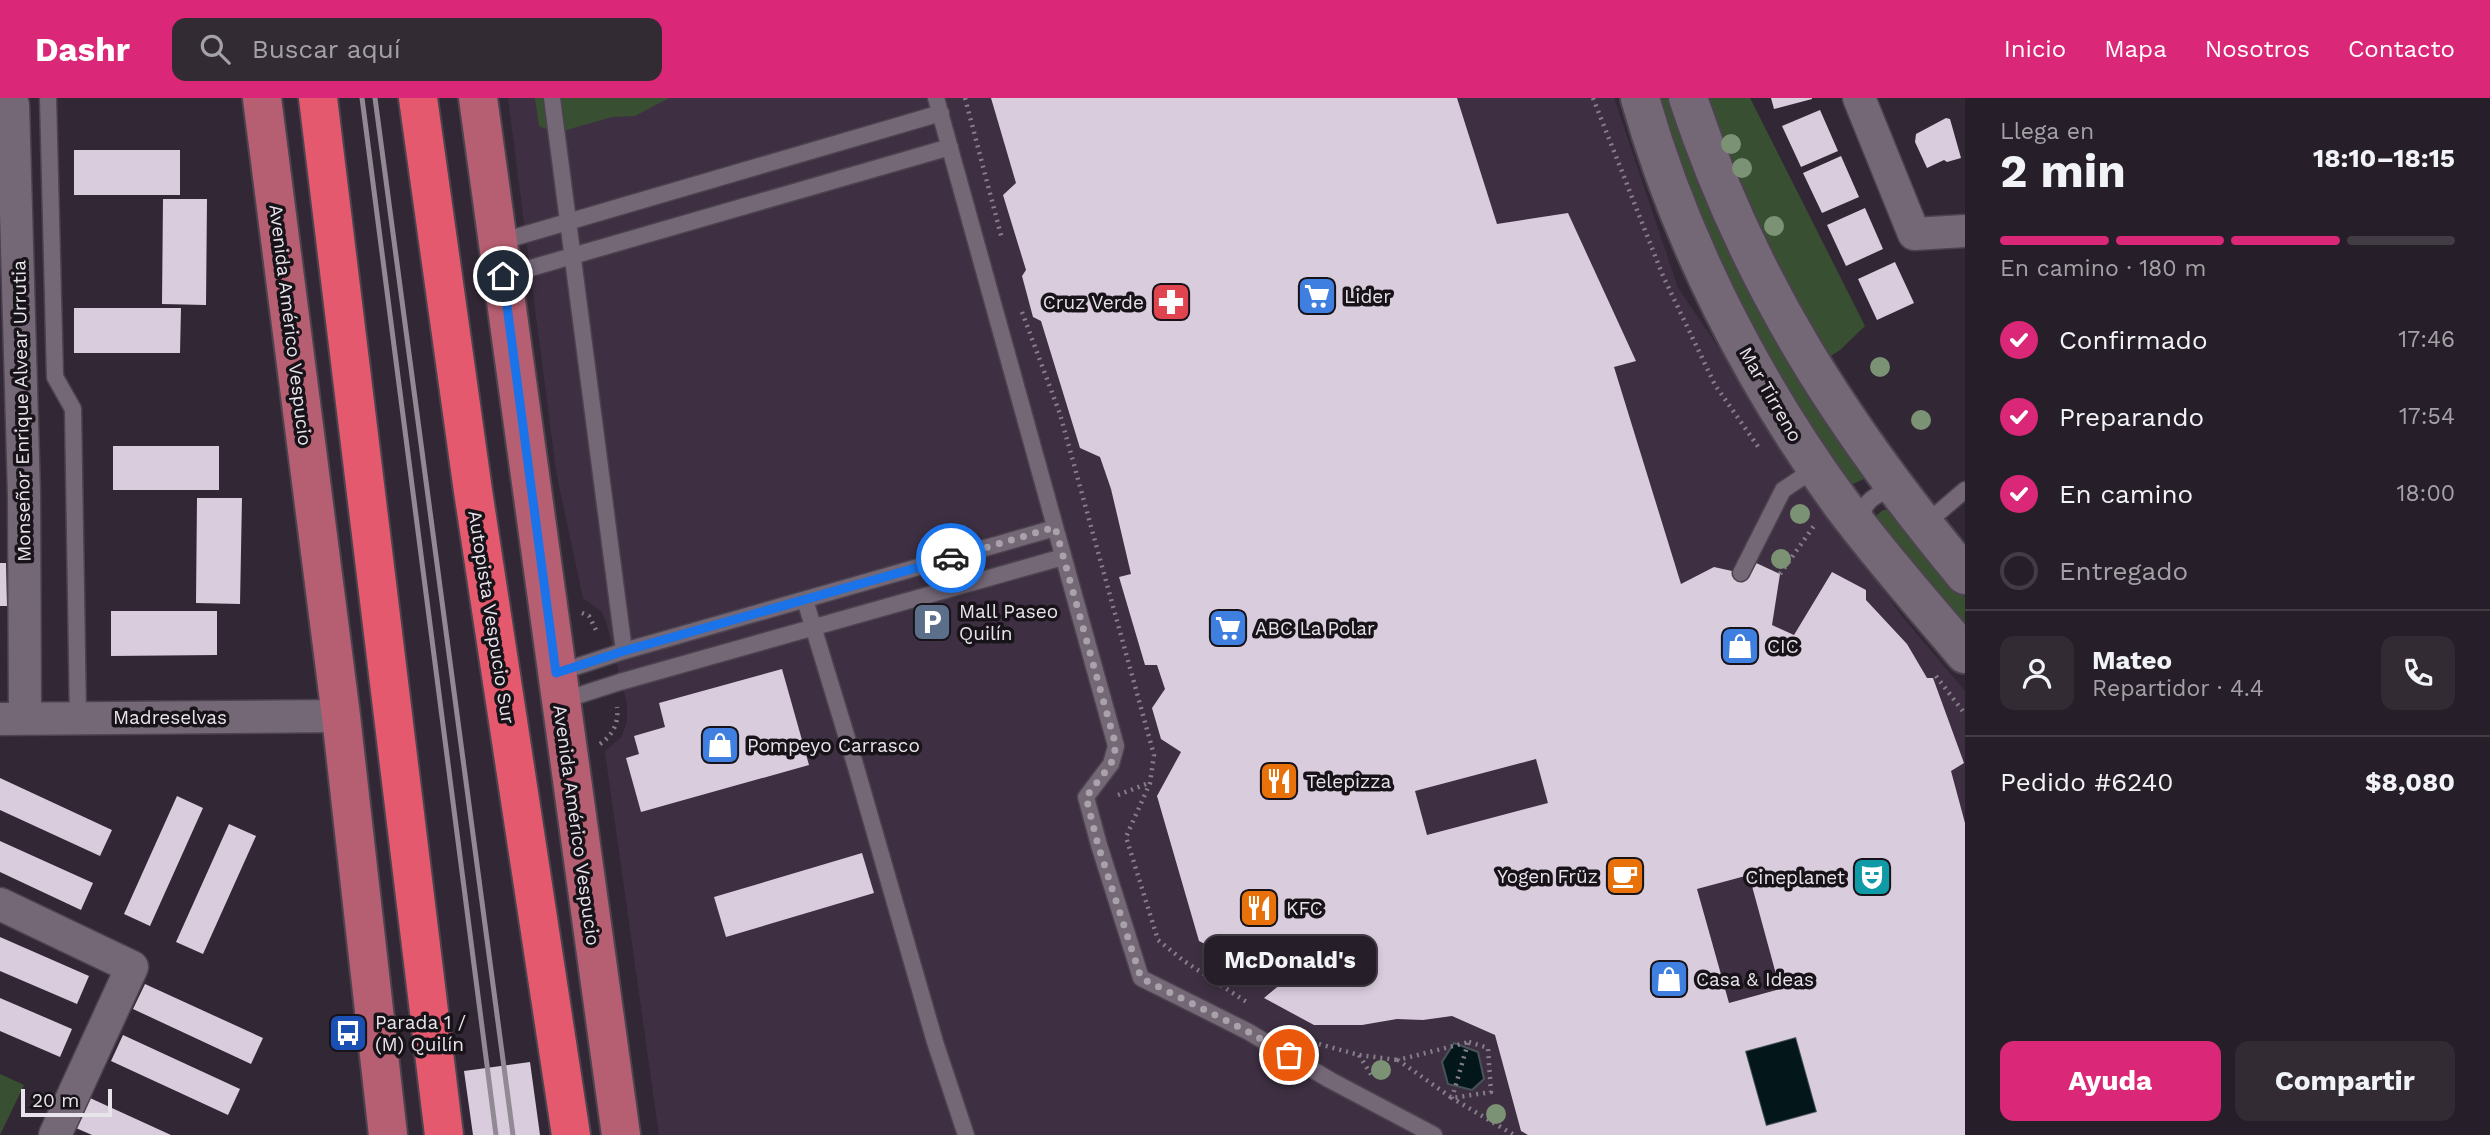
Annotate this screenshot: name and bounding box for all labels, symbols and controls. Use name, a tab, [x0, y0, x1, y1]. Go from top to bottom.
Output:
search box	[172, 18, 662, 81]
text: Dashr	[35, 30, 130, 69]
icon: search	[196, 30, 234, 68]
text: Buscar aquí	[252, 34, 401, 64]
text: Inicio	[2004, 35, 2066, 63]
text: Mapa	[2104, 35, 2167, 63]
text: Nosotros	[2205, 35, 2310, 63]
text: Contacto	[2348, 35, 2455, 63]
text: Llega en	[2000, 118, 2094, 145]
text: 18:10–18:15	[2313, 143, 2455, 173]
text: 2 min	[2000, 144, 2126, 198]
street label: Avenida Américo Vespucio	[264, 203, 317, 447]
pin	[473, 246, 533, 306]
text: En camino · 180 m	[2000, 255, 2206, 282]
icon: home	[484, 257, 522, 295]
street label: Monseñor Enrique Alvear Urrutia	[7, 260, 36, 562]
supermarket icon: Lider	[1296, 275, 1338, 317]
pharmacy icon: Cruz Verde	[1150, 281, 1192, 323]
place label: Lider	[1344, 285, 1391, 308]
place label: Cruz Verde	[1043, 291, 1144, 314]
icon: check	[2000, 321, 2038, 359]
text: Confirmado	[2059, 325, 2208, 355]
text: 17:46	[2398, 326, 2455, 353]
street label: Mar Tirreno	[1734, 343, 1807, 446]
icon: check	[2000, 398, 2038, 436]
text: Preparando	[2059, 402, 2204, 432]
text: 17:54	[2399, 403, 2455, 430]
icon: check	[2000, 475, 2038, 513]
text: En camino	[2059, 479, 2193, 509]
text: 18:00	[2396, 480, 2455, 507]
street label: Autopista Vespucio Sur	[463, 509, 520, 726]
courier	[916, 523, 986, 593]
icon: car	[932, 539, 970, 577]
text: Entregado	[2059, 556, 2188, 586]
place label: Mall Paseo Quilín	[959, 600, 1058, 645]
parking icon: Mall Paseo Quilín	[911, 601, 953, 643]
supermarket icon: ABC La Polar	[1207, 607, 1249, 649]
place label: ABC La Polar	[1255, 617, 1375, 640]
shop icon: CIC	[1719, 625, 1761, 667]
place label: CIC	[1767, 635, 1799, 658]
button: person	[2000, 636, 2074, 710]
button: phone	[2381, 636, 2455, 710]
text: Mateo	[2092, 645, 2172, 675]
text: Repartidor · 4.4	[2092, 675, 2264, 702]
street label: Avenida Américo Vespucio	[548, 703, 605, 947]
street label: Madreselvas	[113, 706, 227, 729]
shop icon: Pompeyo Carrasco	[699, 724, 741, 766]
place label: Pompeyo Carrasco	[747, 734, 920, 757]
restaurant icon: Telepizza	[1258, 760, 1300, 802]
text: Pedido #6240	[2000, 767, 2173, 797]
text: $8,080	[2365, 767, 2455, 797]
place label: Telepizza	[1306, 770, 1391, 793]
cafe icon: Yogen Früz	[1604, 855, 1646, 897]
theatre icon: Cineplanet	[1851, 856, 1893, 898]
place label: Yogen Früz	[1497, 865, 1598, 888]
place label: Cineplanet	[1745, 866, 1845, 889]
restaurant icon: KFC	[1238, 887, 1280, 929]
place label: KFC	[1286, 897, 1323, 920]
callout: McDonald's	[1203, 936, 1375, 985]
text: McDonald's	[1224, 947, 1356, 974]
shop icon: Casa & Ideas	[1648, 958, 1690, 1000]
place label: Casa & Ideas	[1696, 968, 1814, 991]
place label: Parada 1 / (M) Quilín	[375, 1011, 466, 1056]
bus stop icon: Parada 1 / (M) Quilín	[327, 1012, 369, 1054]
pin	[1259, 1025, 1319, 1085]
icon: bag	[1270, 1036, 1308, 1074]
button: Ayuda	[2000, 1041, 2221, 1121]
button: Compartir	[2235, 1041, 2455, 1121]
scale bar	[21, 1086, 112, 1118]
text: 20 m	[32, 1089, 79, 1112]

